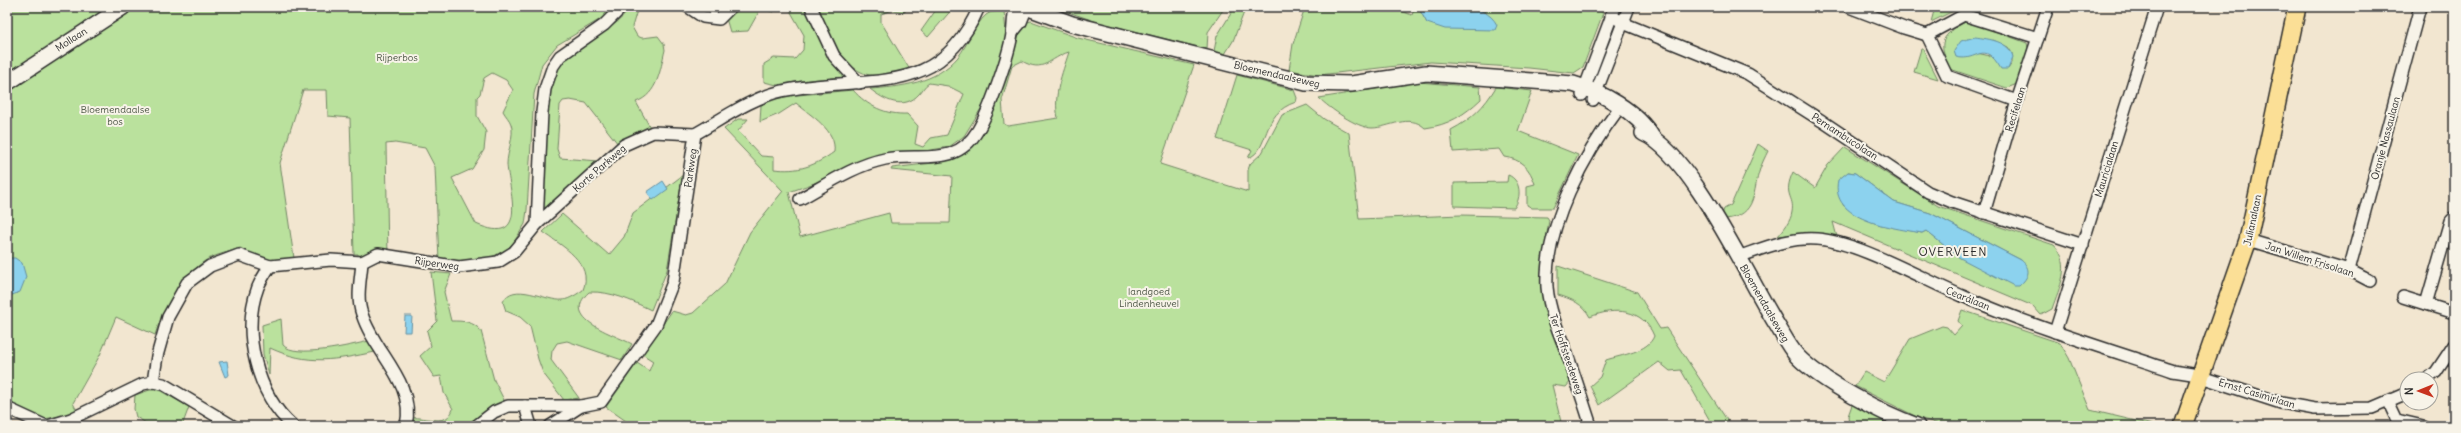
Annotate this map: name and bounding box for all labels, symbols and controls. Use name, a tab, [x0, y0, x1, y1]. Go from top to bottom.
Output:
street label: Mollaan	[53, 24, 90, 54]
park label: Rijperbos	[376, 51, 418, 64]
street label: Bloemendaalseweg	[1233, 58, 1321, 91]
street label: Recifelaan	[2002, 85, 2029, 133]
street label: Oranje Nassaulaan	[2368, 95, 2403, 181]
park label: Bloemendaalse bos	[80, 103, 150, 128]
street label: Pernambucolaan	[1809, 110, 1881, 163]
street label: Mauricialaan	[2092, 139, 2121, 199]
street label: Korte Parkweg	[570, 142, 629, 195]
street label: Parkweg	[681, 148, 700, 189]
street label: Julianalaan	[2241, 193, 2264, 247]
street label: Jan Willem Frisolaan	[2264, 239, 2356, 280]
district label: OVERVEEN	[1918, 244, 1988, 259]
street label: Rijperweg	[414, 254, 460, 273]
street label: Bloemendaalseweg	[1737, 262, 1792, 345]
street label: Cearálaan	[1944, 284, 1992, 313]
park label: landgoed Lindenheuvel	[1119, 285, 1179, 310]
street label: Ter Hoffsteedeweg	[1547, 312, 1586, 396]
north arrow	[2399, 371, 2439, 411]
street label: Ernst Casimirlaan	[2217, 376, 2297, 411]
text: N	[2402, 387, 2416, 395]

